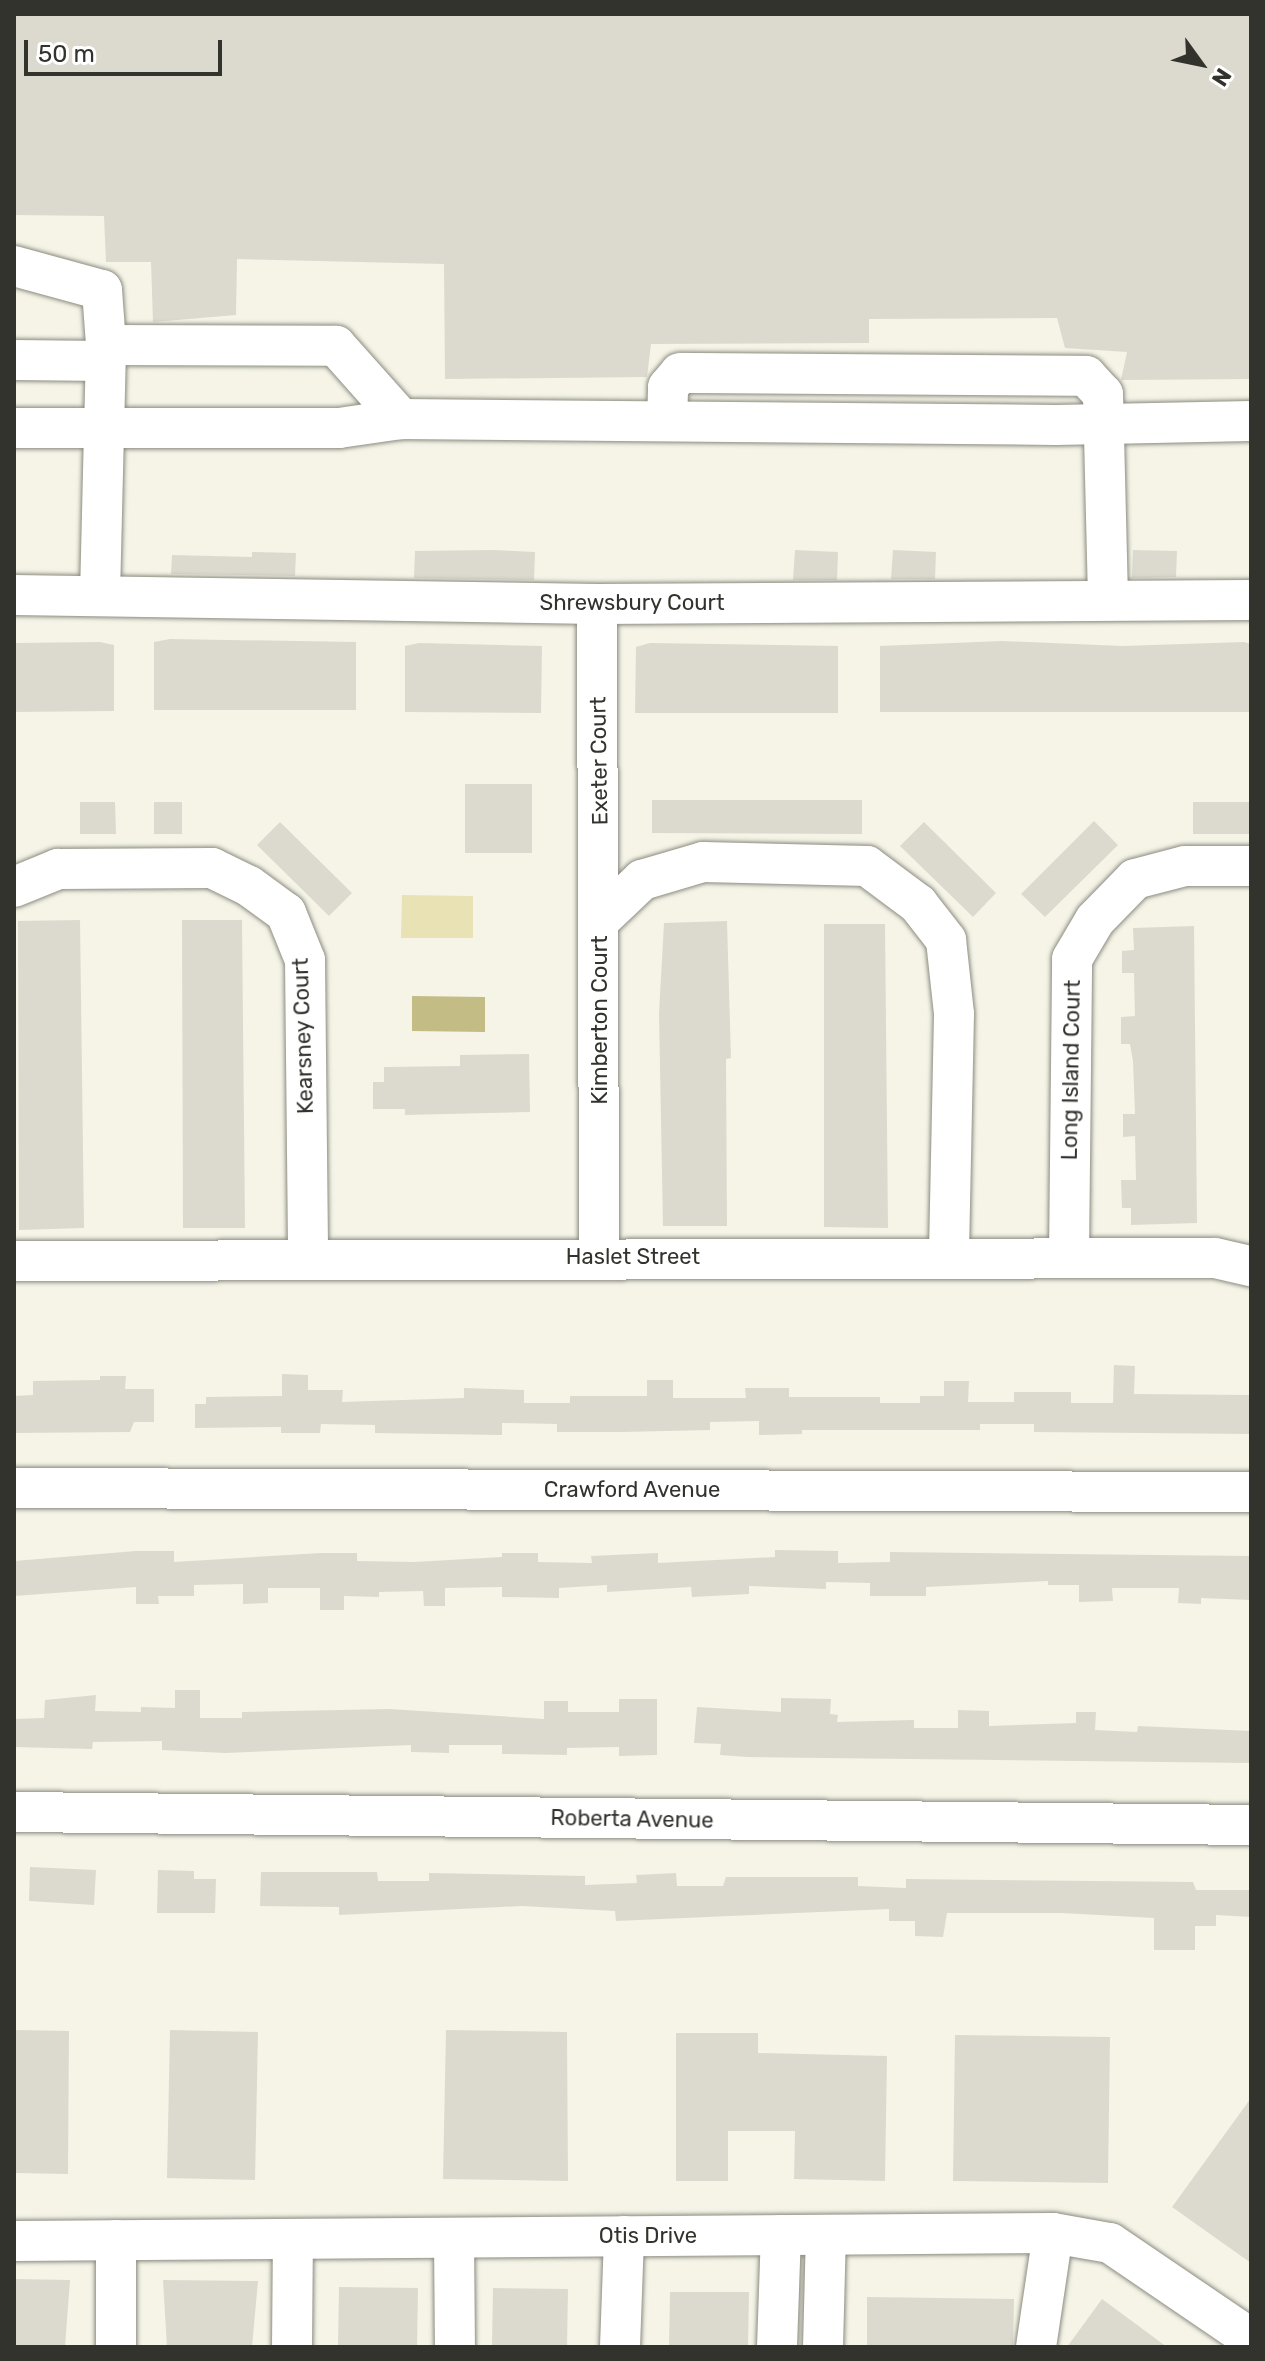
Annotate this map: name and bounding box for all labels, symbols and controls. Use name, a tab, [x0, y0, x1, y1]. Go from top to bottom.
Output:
scale bar	[28, 24, 226, 74]
north arrow	[1161, 24, 1241, 104]
text: 50 m	[38, 40, 95, 68]
text: N	[1206, 63, 1237, 91]
street label: Shrewsbury Court	[539, 590, 725, 616]
street label: Exeter Court	[585, 696, 613, 826]
street label: Kimberton Court	[587, 935, 613, 1105]
street label: Kearsney Court	[287, 957, 319, 1115]
street label: Long Island Court	[1056, 979, 1086, 1161]
street label: Haslet Street	[566, 1244, 700, 1270]
street label: Crawford Avenue	[543, 1477, 721, 1503]
street label: Roberta Avenue	[550, 1804, 714, 1834]
street label: Otis Drive	[599, 2223, 697, 2249]

